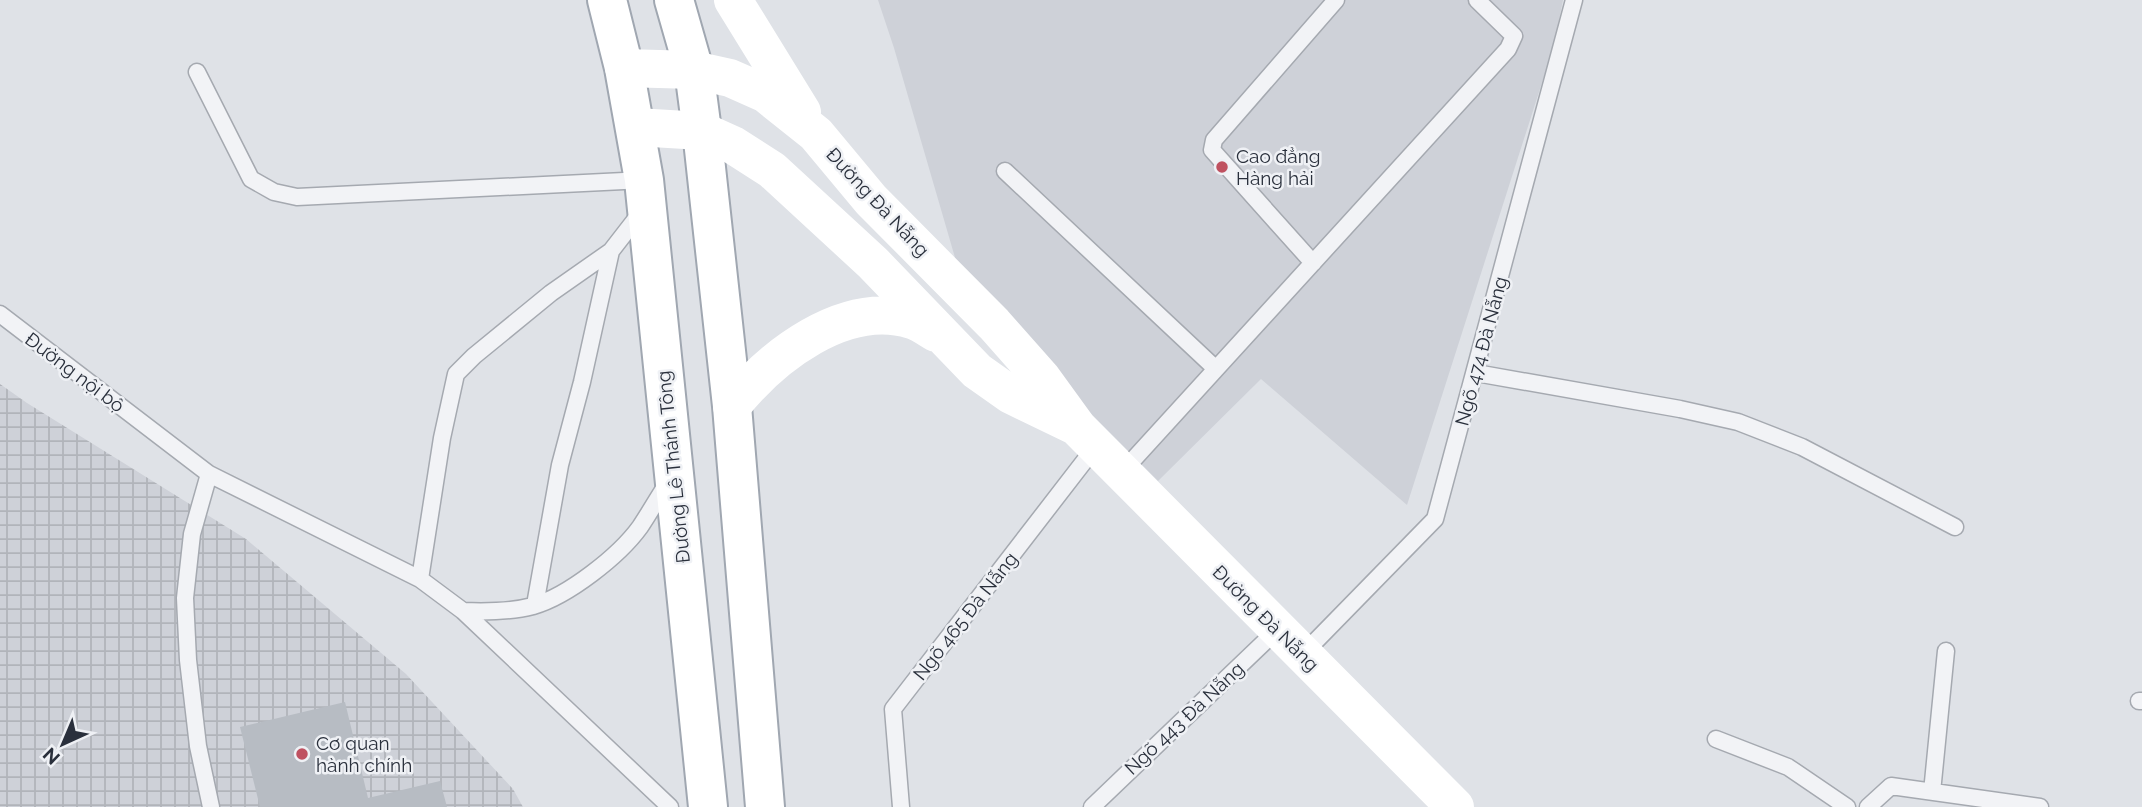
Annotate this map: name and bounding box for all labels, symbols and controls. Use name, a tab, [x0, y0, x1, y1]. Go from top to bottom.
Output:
street label: Đường Đà Nẵng	[822, 143, 934, 261]
place label: Cao đẳng Hàng hải	[1236, 145, 1321, 189]
marker: Cao đẳng Hàng hải	[1214, 159, 1230, 175]
street label: Ngõ 474 Đà Nẵng	[1450, 274, 1512, 428]
street label: Đường nội bộ	[21, 328, 129, 416]
street label: Đường Lê Thánh Tông	[652, 370, 694, 564]
street label: Ngõ 465 Đà Nẵng	[908, 548, 1022, 684]
street label: Đường Đà Nẵng	[1208, 560, 1324, 676]
street label: Ngõ 443 Đà Nẵng	[1120, 657, 1248, 779]
north arrow	[28, 709, 98, 779]
place label: Cơ quan hành chính	[316, 732, 412, 776]
text: N	[38, 743, 64, 769]
marker: Cơ quan hành chính	[294, 746, 310, 762]

